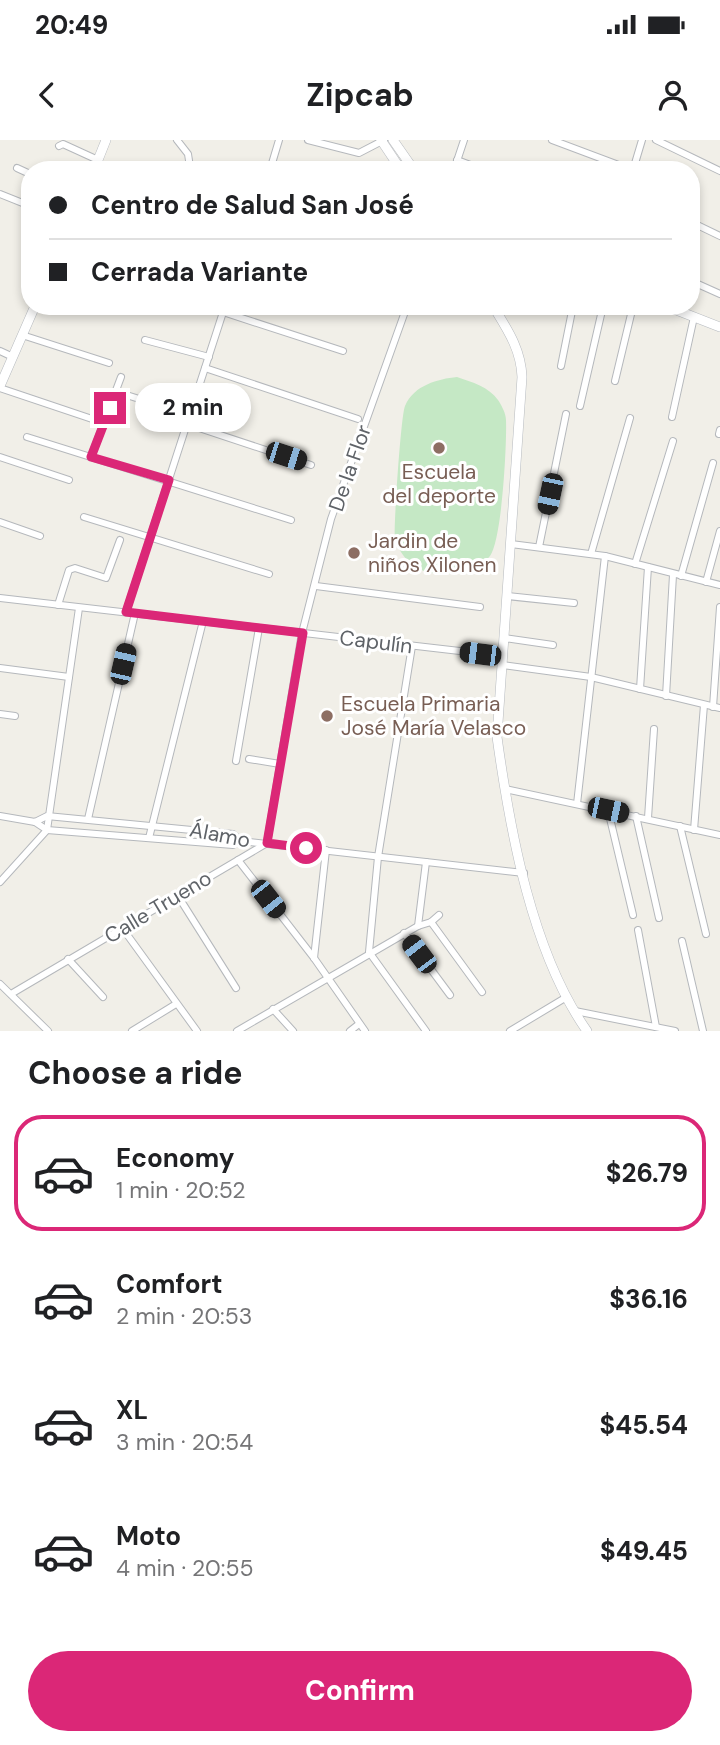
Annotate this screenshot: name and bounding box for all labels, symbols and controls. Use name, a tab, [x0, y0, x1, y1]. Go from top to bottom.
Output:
text: 20:49	[35, 8, 108, 42]
text: Zipcab	[306, 74, 414, 116]
icon: back	[28, 76, 66, 114]
icon: person	[654, 76, 692, 114]
text: Centro de Salud San José	[91, 188, 414, 222]
text: Cerrada Variante	[91, 255, 308, 289]
callout: 2 min	[134, 384, 250, 432]
route end	[94, 392, 126, 424]
text: 2 min	[163, 392, 223, 422]
street label: De la Flor	[322, 421, 378, 515]
car	[263, 440, 310, 472]
marker: Escuela del deporte	[431, 440, 447, 456]
place label: Escuela del deporte	[382, 458, 496, 510]
car	[536, 471, 565, 517]
place label: Jardin de niños Xilonen	[368, 527, 497, 579]
marker: Jardin de niños Xilonen	[346, 545, 362, 561]
street label: Capulín	[338, 624, 414, 660]
car	[109, 641, 138, 687]
car	[458, 641, 503, 667]
place label: Escuela Primaria José María Velasco	[341, 690, 526, 742]
marker: Escuela Primaria José María Velasco	[319, 708, 335, 724]
car	[586, 795, 631, 825]
street label: Álamo	[187, 815, 253, 855]
route start	[290, 832, 322, 864]
street label: Calle Trueno	[99, 864, 217, 950]
car	[247, 876, 290, 922]
car	[398, 931, 441, 977]
text: Choose a ride	[28, 1052, 243, 1094]
text: Economy	[116, 1141, 234, 1175]
icon: car	[32, 1142, 95, 1205]
text: $26.79	[606, 1156, 688, 1190]
text: 1 min · 20:52	[116, 1175, 246, 1205]
text: Comfort	[116, 1267, 222, 1301]
icon: car	[32, 1268, 95, 1331]
text: $36.16	[609, 1282, 688, 1316]
text: 2 min · 20:53	[116, 1301, 252, 1331]
text: XL	[116, 1393, 148, 1427]
icon: car	[32, 1394, 95, 1457]
text: $45.54	[600, 1408, 688, 1442]
text: 3 min · 20:54	[116, 1427, 253, 1457]
text: Moto	[116, 1519, 181, 1553]
icon: car	[32, 1520, 95, 1583]
text: $49.45	[600, 1534, 688, 1568]
text: 4 min · 20:55	[116, 1553, 254, 1583]
button: Confirm	[28, 1651, 692, 1731]

